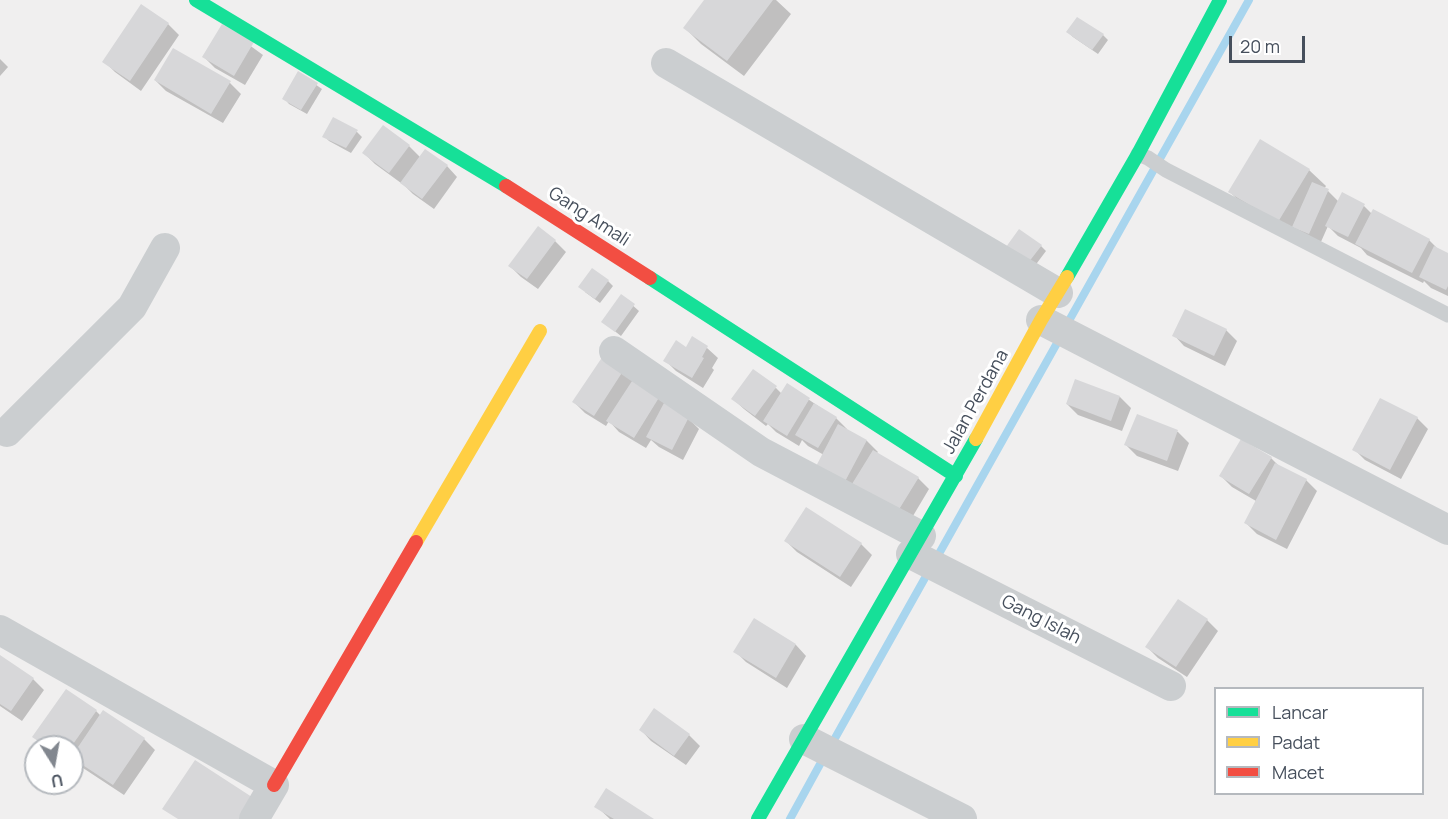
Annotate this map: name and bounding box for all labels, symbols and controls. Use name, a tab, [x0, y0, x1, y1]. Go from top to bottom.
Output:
scale bar	[1232, 24, 1308, 62]
text: 20 m	[1240, 34, 1280, 58]
street label: Gang Amali	[544, 183, 634, 251]
street label: Jalan Perdana	[938, 346, 1014, 458]
street label: Gang Islah	[998, 591, 1084, 649]
legend	[1214, 687, 1424, 795]
text: Lancar	[1272, 700, 1328, 724]
text: Padat	[1272, 730, 1320, 754]
north arrow	[24, 735, 84, 795]
text: Macet	[1272, 760, 1325, 784]
text: U	[49, 769, 65, 793]

